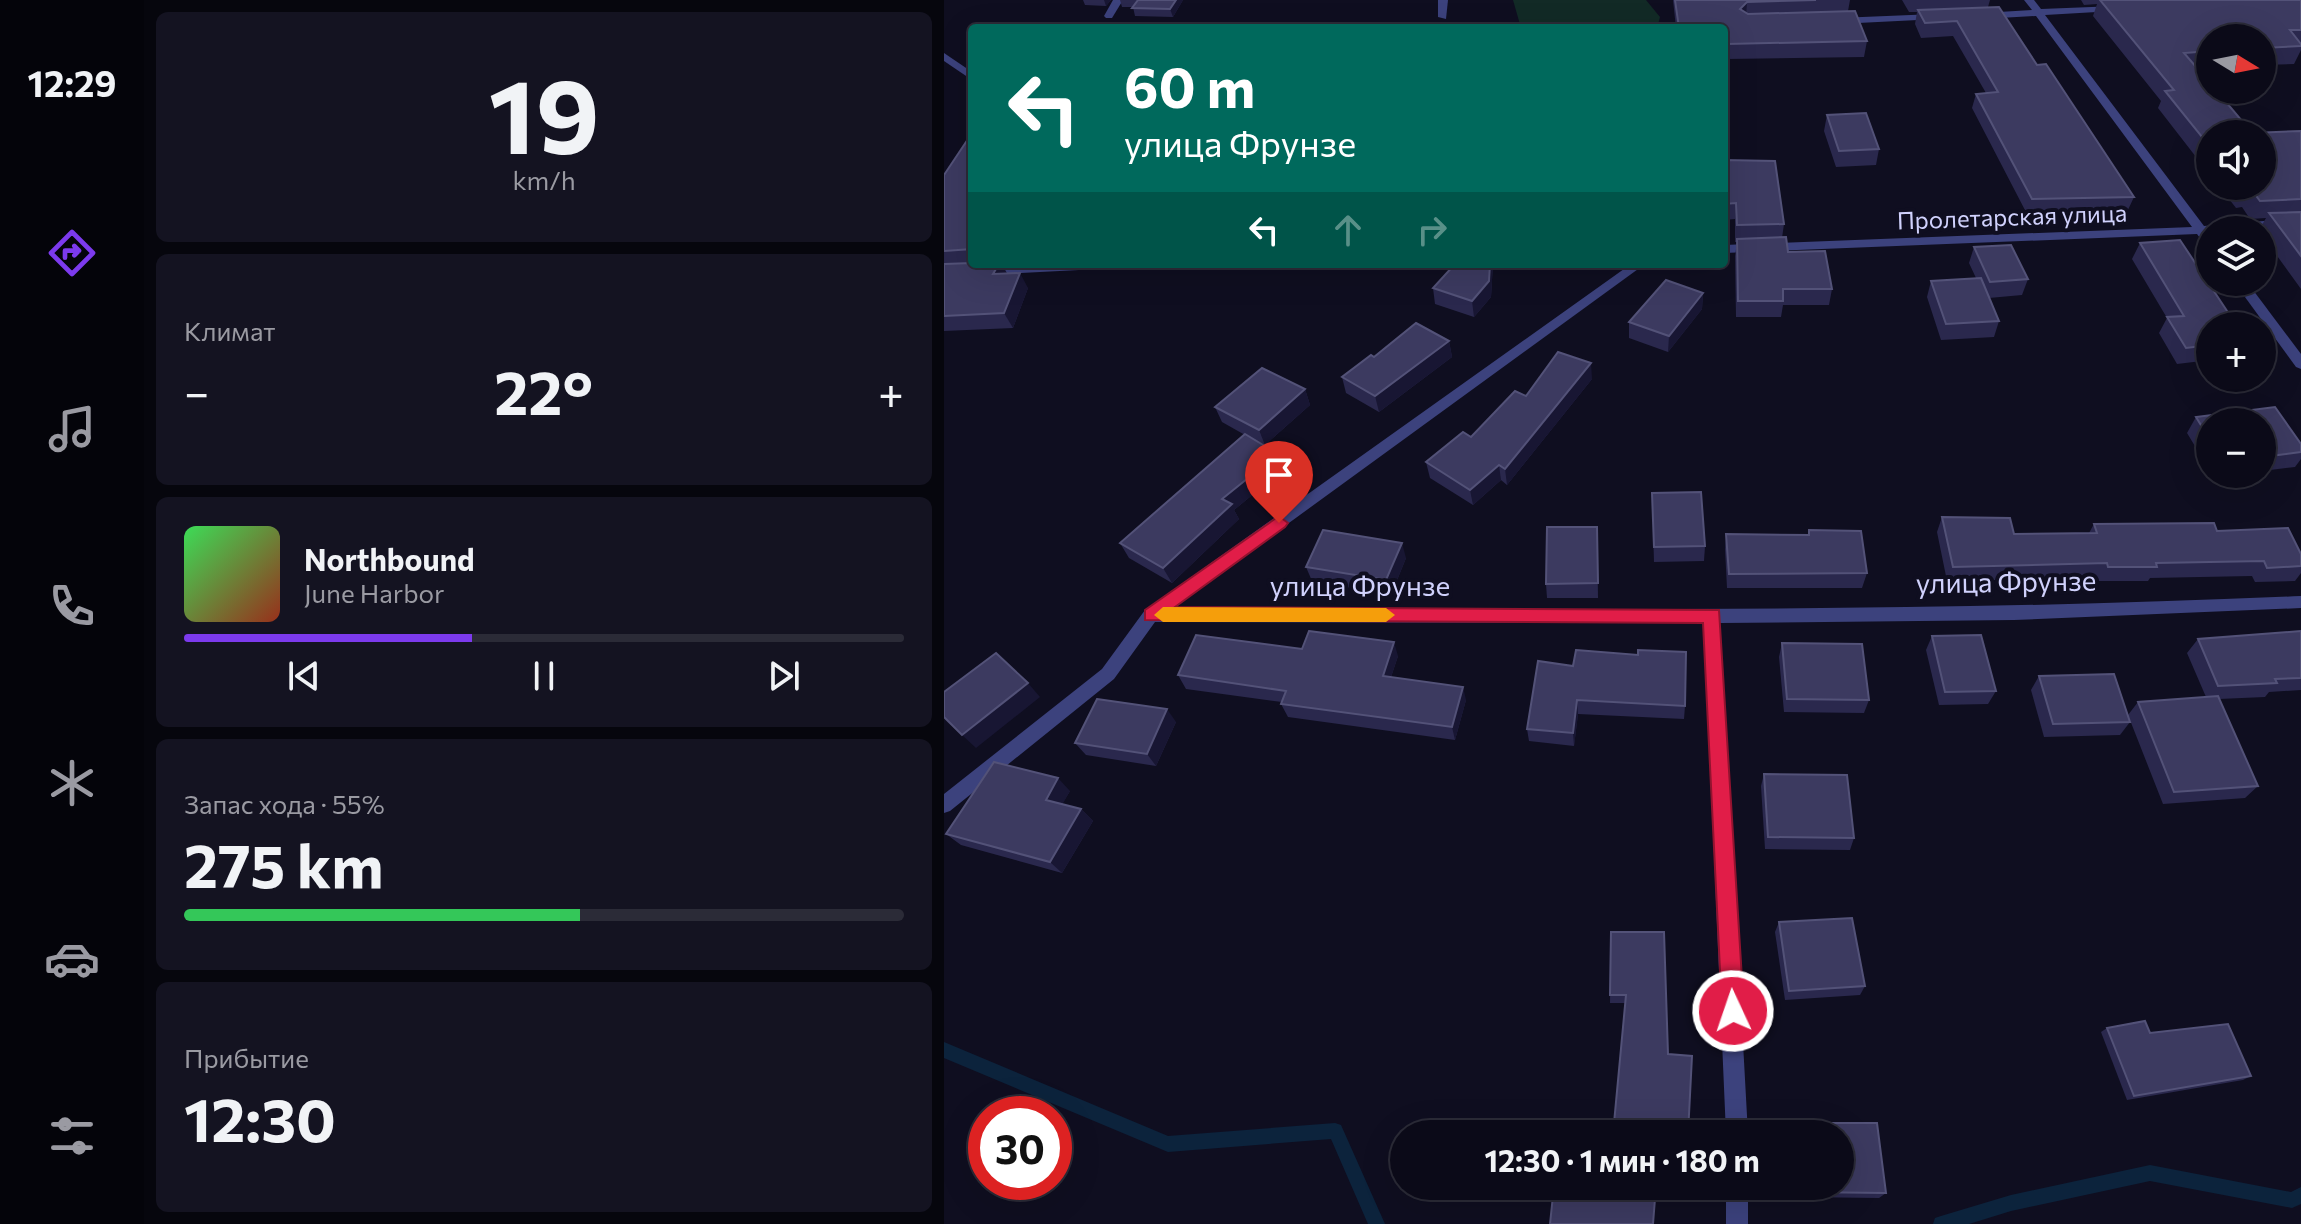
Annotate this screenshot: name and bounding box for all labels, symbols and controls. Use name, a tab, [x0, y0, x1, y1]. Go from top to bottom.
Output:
north arrow	[2196, 24, 2276, 104]
map controls	[2196, 24, 2276, 488]
text: 19	[488, 48, 600, 175]
text: 60 m	[1124, 51, 1255, 120]
icon: left	[992, 56, 1096, 160]
text: 12:29	[28, 60, 116, 104]
text: улица Фрунзе	[1124, 120, 1356, 164]
button: sound	[2196, 120, 2276, 200]
text: km/h	[512, 164, 576, 195]
street label: Пролетарская улица	[1896, 197, 2128, 235]
icon: left	[1242, 208, 1286, 252]
icon: ahead	[1326, 208, 1370, 252]
icon: right	[1410, 208, 1454, 252]
button: layers	[2196, 216, 2276, 296]
icon: directions	[44, 225, 100, 281]
button: +	[2196, 312, 2276, 392]
text: Климат	[184, 315, 276, 346]
text: 22°	[494, 354, 593, 427]
text: −	[184, 364, 209, 418]
text: +	[878, 364, 904, 418]
icon: music	[44, 401, 100, 457]
button: −	[2196, 408, 2276, 488]
pin	[1245, 441, 1313, 523]
icon: arrive	[1257, 453, 1301, 497]
text: Northbound	[304, 540, 475, 577]
street label: улица Фрунзе	[1915, 562, 2097, 600]
street label: улица Фрунзе	[1270, 568, 1450, 602]
text: June Harbor	[304, 577, 444, 608]
icon: phone	[44, 578, 100, 634]
icon: previous	[282, 654, 326, 698]
icon: pause	[522, 654, 566, 698]
icon: next	[762, 654, 806, 698]
icon: climate	[44, 755, 100, 811]
text: Запас хода · 55%	[184, 788, 385, 819]
text: 275 km	[184, 827, 384, 900]
icon: car	[44, 931, 100, 987]
position arrow	[1691, 969, 1775, 1053]
text: Прибытие	[184, 1042, 309, 1073]
text: 12:30	[184, 1081, 336, 1154]
speed limit sign: 30	[968, 1096, 1072, 1200]
icon: filters	[44, 1108, 100, 1164]
text: 12:30 · 1 мин · 180 m	[1484, 1141, 1760, 1178]

